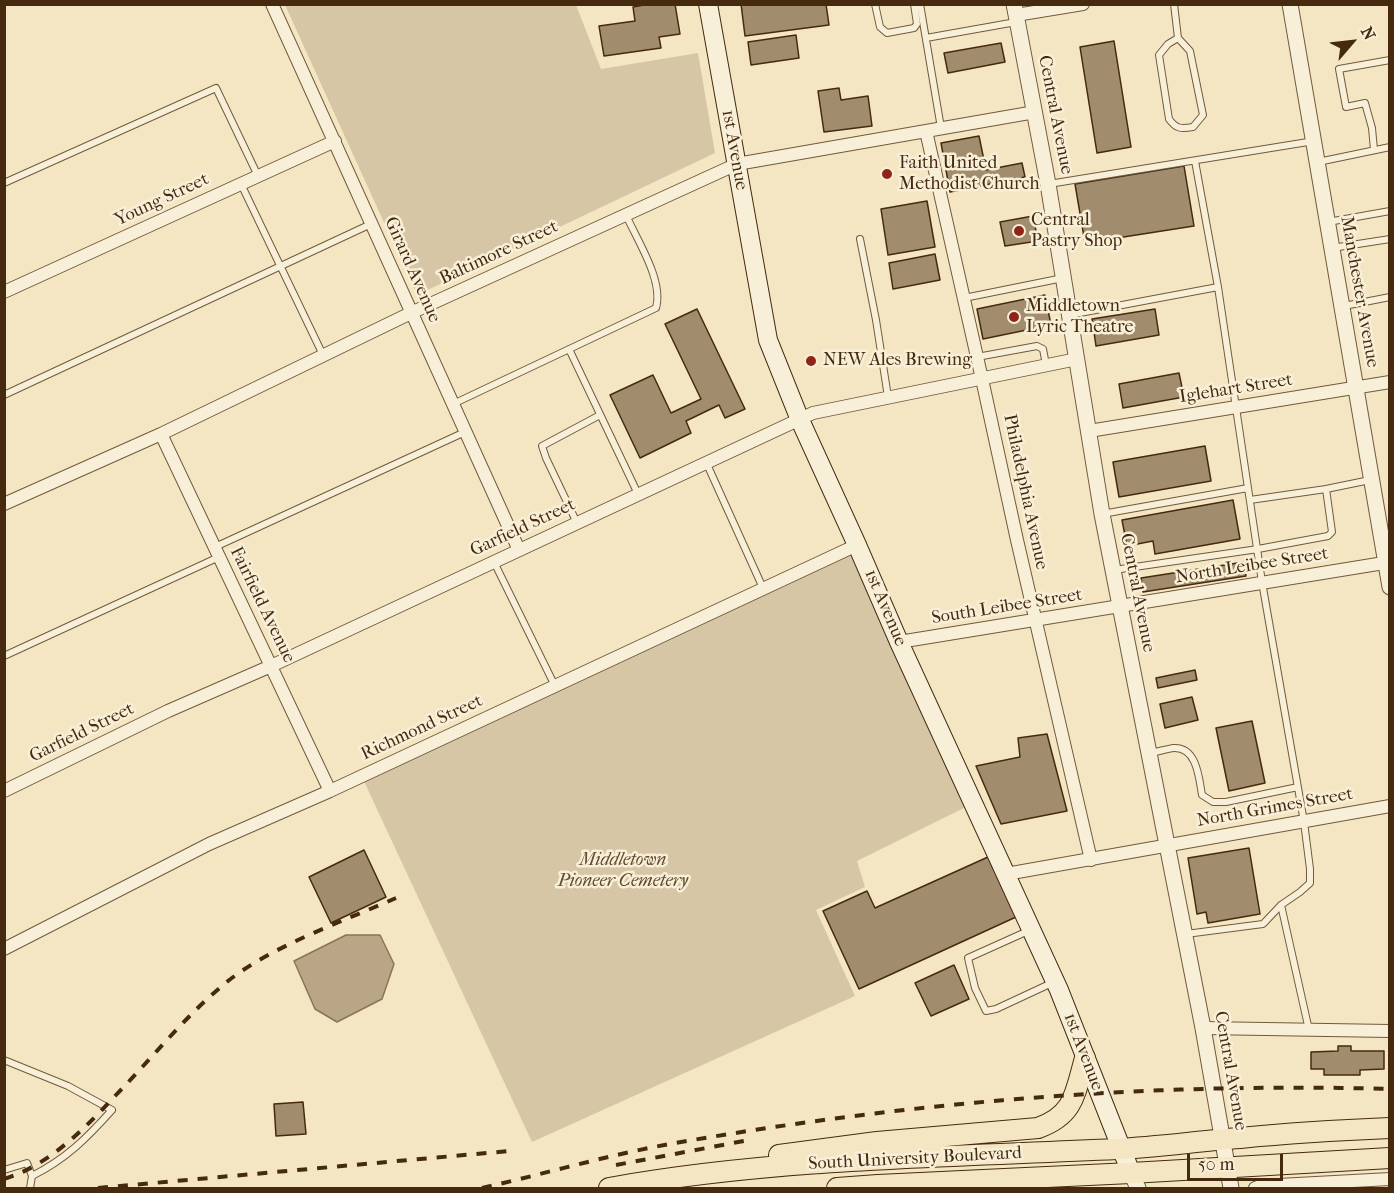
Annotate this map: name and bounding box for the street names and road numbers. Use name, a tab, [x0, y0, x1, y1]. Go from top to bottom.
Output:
street label: Central Avenue	[1033, 54, 1077, 176]
street label: 1st Avenue	[716, 108, 752, 192]
street label: Young Street	[112, 169, 212, 231]
street label: Girard Avenue	[379, 214, 445, 326]
street label: Manchester Avenue	[1335, 215, 1383, 369]
street label: Baltimore Street	[436, 216, 562, 290]
street label: Iglehart Street	[1178, 369, 1294, 409]
street label: Philadelphia Avenue	[998, 412, 1052, 572]
street label: Garfield Street	[467, 494, 579, 562]
street label: Central Avenue	[1115, 532, 1159, 654]
street label: Fairfield Avenue	[225, 543, 299, 667]
street label: North Leibee Street	[1174, 543, 1330, 589]
street label: 1st Avenue	[859, 566, 911, 650]
street label: South Leibee Street	[930, 584, 1084, 630]
street label: Richmond Street	[358, 690, 486, 766]
street label: Garfield Street	[26, 698, 138, 768]
street label: North Grimes Street	[1195, 784, 1355, 832]
street label: 1st Avenue	[1058, 1010, 1108, 1094]
street label: Central Avenue	[1209, 1010, 1251, 1132]
street label: South University Boulevard	[808, 1143, 1022, 1175]

